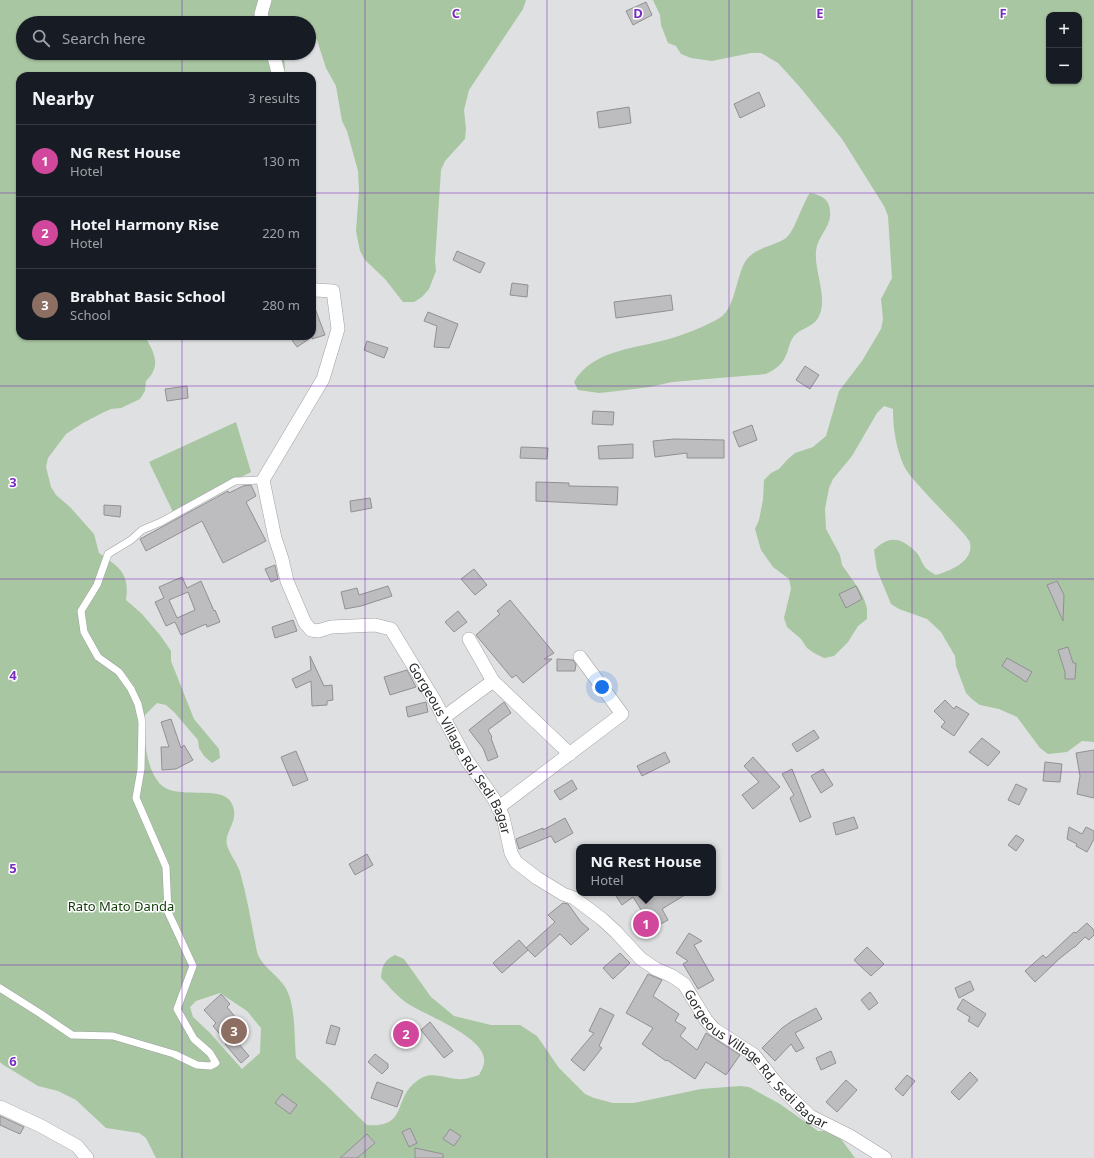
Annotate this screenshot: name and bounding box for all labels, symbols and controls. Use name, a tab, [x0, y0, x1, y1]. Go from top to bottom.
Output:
text: C	[452, 4, 460, 22]
text: D	[633, 4, 643, 22]
text: E	[816, 4, 824, 22]
text: F	[999, 4, 1007, 22]
map controls	[1046, 12, 1082, 84]
button: +	[1046, 12, 1082, 48]
search box	[16, 16, 316, 60]
icon: search	[30, 27, 52, 49]
text: Search here	[62, 28, 145, 48]
button: −	[1046, 48, 1082, 84]
text: Nearby	[32, 87, 94, 110]
text: 3 results	[248, 89, 300, 107]
text: NG Rest House	[70, 142, 181, 162]
text: 1	[41, 152, 49, 170]
text: 130 m	[262, 152, 300, 170]
text: Hotel	[70, 162, 103, 180]
text: Hotel Harmony Rise	[70, 214, 219, 234]
text: 2	[41, 224, 49, 242]
text: 220 m	[262, 224, 300, 242]
text: Hotel	[70, 234, 103, 252]
text: Brabhat Basic School	[70, 286, 226, 306]
text: 3	[41, 296, 49, 314]
text: 280 m	[262, 296, 300, 314]
text: School	[70, 306, 111, 324]
text: 3	[9, 473, 17, 491]
street label: Gorgeous Village Rd, Sedi Bagar	[404, 659, 516, 836]
text: 4	[9, 666, 17, 684]
your location	[592, 677, 612, 697]
popup	[576, 844, 716, 896]
text: NG Rest House	[591, 851, 701, 871]
text: 5	[9, 859, 17, 877]
text: Hotel	[591, 871, 624, 889]
park label: Rato Mato Danda	[68, 897, 174, 915]
pin: 1	[633, 909, 659, 939]
street label: Gorgeous Village Rd, Sedi Bagar	[680, 986, 831, 1133]
pin: 3	[221, 1016, 247, 1046]
pin: 2	[393, 1019, 419, 1049]
text: 6	[9, 1052, 17, 1070]

